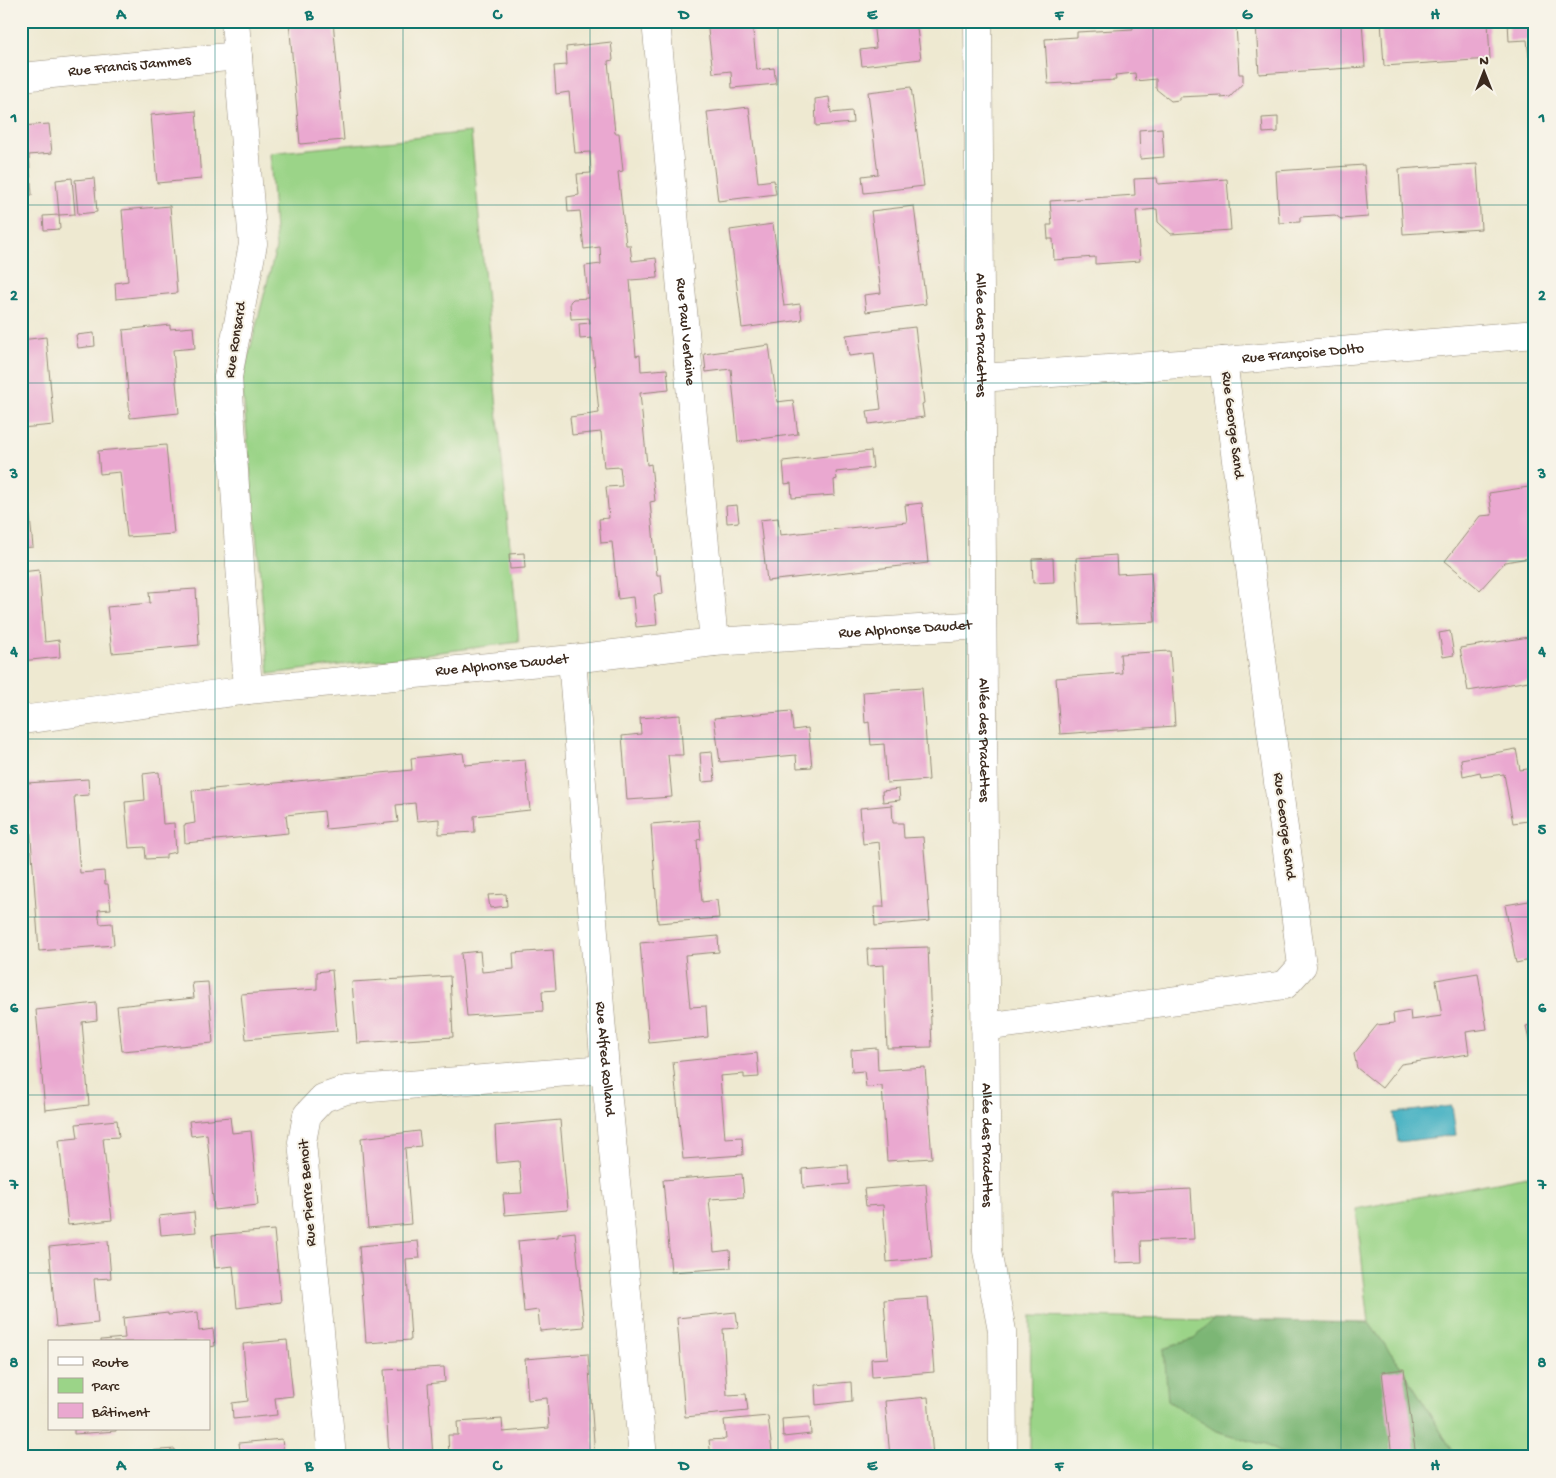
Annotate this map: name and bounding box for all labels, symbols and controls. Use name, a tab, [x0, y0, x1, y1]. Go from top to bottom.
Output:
text: A	[115, 7, 127, 26]
text: B	[304, 7, 314, 26]
text: C	[492, 7, 503, 26]
text: D	[677, 7, 690, 26]
text: E	[867, 7, 878, 26]
text: F	[1054, 7, 1065, 26]
text: G	[1242, 7, 1253, 26]
text: H	[1430, 7, 1440, 26]
north arrow	[1458, 48, 1508, 98]
street label: Rue Francis Jammes	[67, 52, 192, 81]
text: N	[1479, 53, 1489, 70]
text: 1	[10, 110, 17, 129]
text: 1	[1538, 110, 1545, 129]
street label: Allée des Pradettes	[971, 273, 990, 398]
street label: Rue Paul Verlaine	[671, 277, 699, 386]
text: 2	[10, 288, 18, 307]
text: 2	[1538, 288, 1546, 307]
street label: Rue Ronsard	[221, 299, 251, 379]
street label: Rue Françoise Dolto	[1241, 340, 1365, 368]
street label: Rue George Sand	[1217, 371, 1248, 481]
text: 3	[9, 466, 18, 485]
text: 3	[1537, 466, 1546, 485]
street label: Rue Alphonse Daudet	[838, 617, 974, 643]
text: 4	[9, 644, 18, 663]
text: 4	[1537, 644, 1546, 663]
street label: Rue Alphonse Daudet	[435, 650, 571, 681]
street label: Allée des Pradettes	[974, 678, 993, 803]
street label: Rue George Sand	[1269, 772, 1300, 882]
text: 5	[10, 822, 19, 841]
text: 5	[1538, 822, 1547, 841]
text: 6	[10, 1000, 19, 1019]
text: 6	[1538, 1000, 1547, 1019]
street label: Rue Alfred Rolland	[591, 1001, 619, 1118]
street label: Allée des Pradettes	[977, 1083, 996, 1208]
street label: Rue Pierre Benoit	[295, 1137, 321, 1247]
text: 7	[9, 1177, 19, 1196]
text: 7	[1537, 1177, 1547, 1196]
legend	[48, 1340, 210, 1430]
text: Route	[92, 1354, 129, 1372]
text: 8	[10, 1355, 19, 1374]
text: 8	[1538, 1355, 1547, 1374]
text: Parc	[91, 1378, 120, 1396]
text: Bâtiment	[91, 1404, 151, 1422]
text: A	[115, 1458, 127, 1477]
text: B	[304, 1458, 314, 1477]
text: C	[492, 1458, 503, 1477]
text: D	[677, 1458, 690, 1477]
text: E	[867, 1458, 878, 1477]
text: F	[1054, 1458, 1065, 1477]
text: G	[1242, 1458, 1253, 1477]
text: H	[1430, 1458, 1440, 1477]

